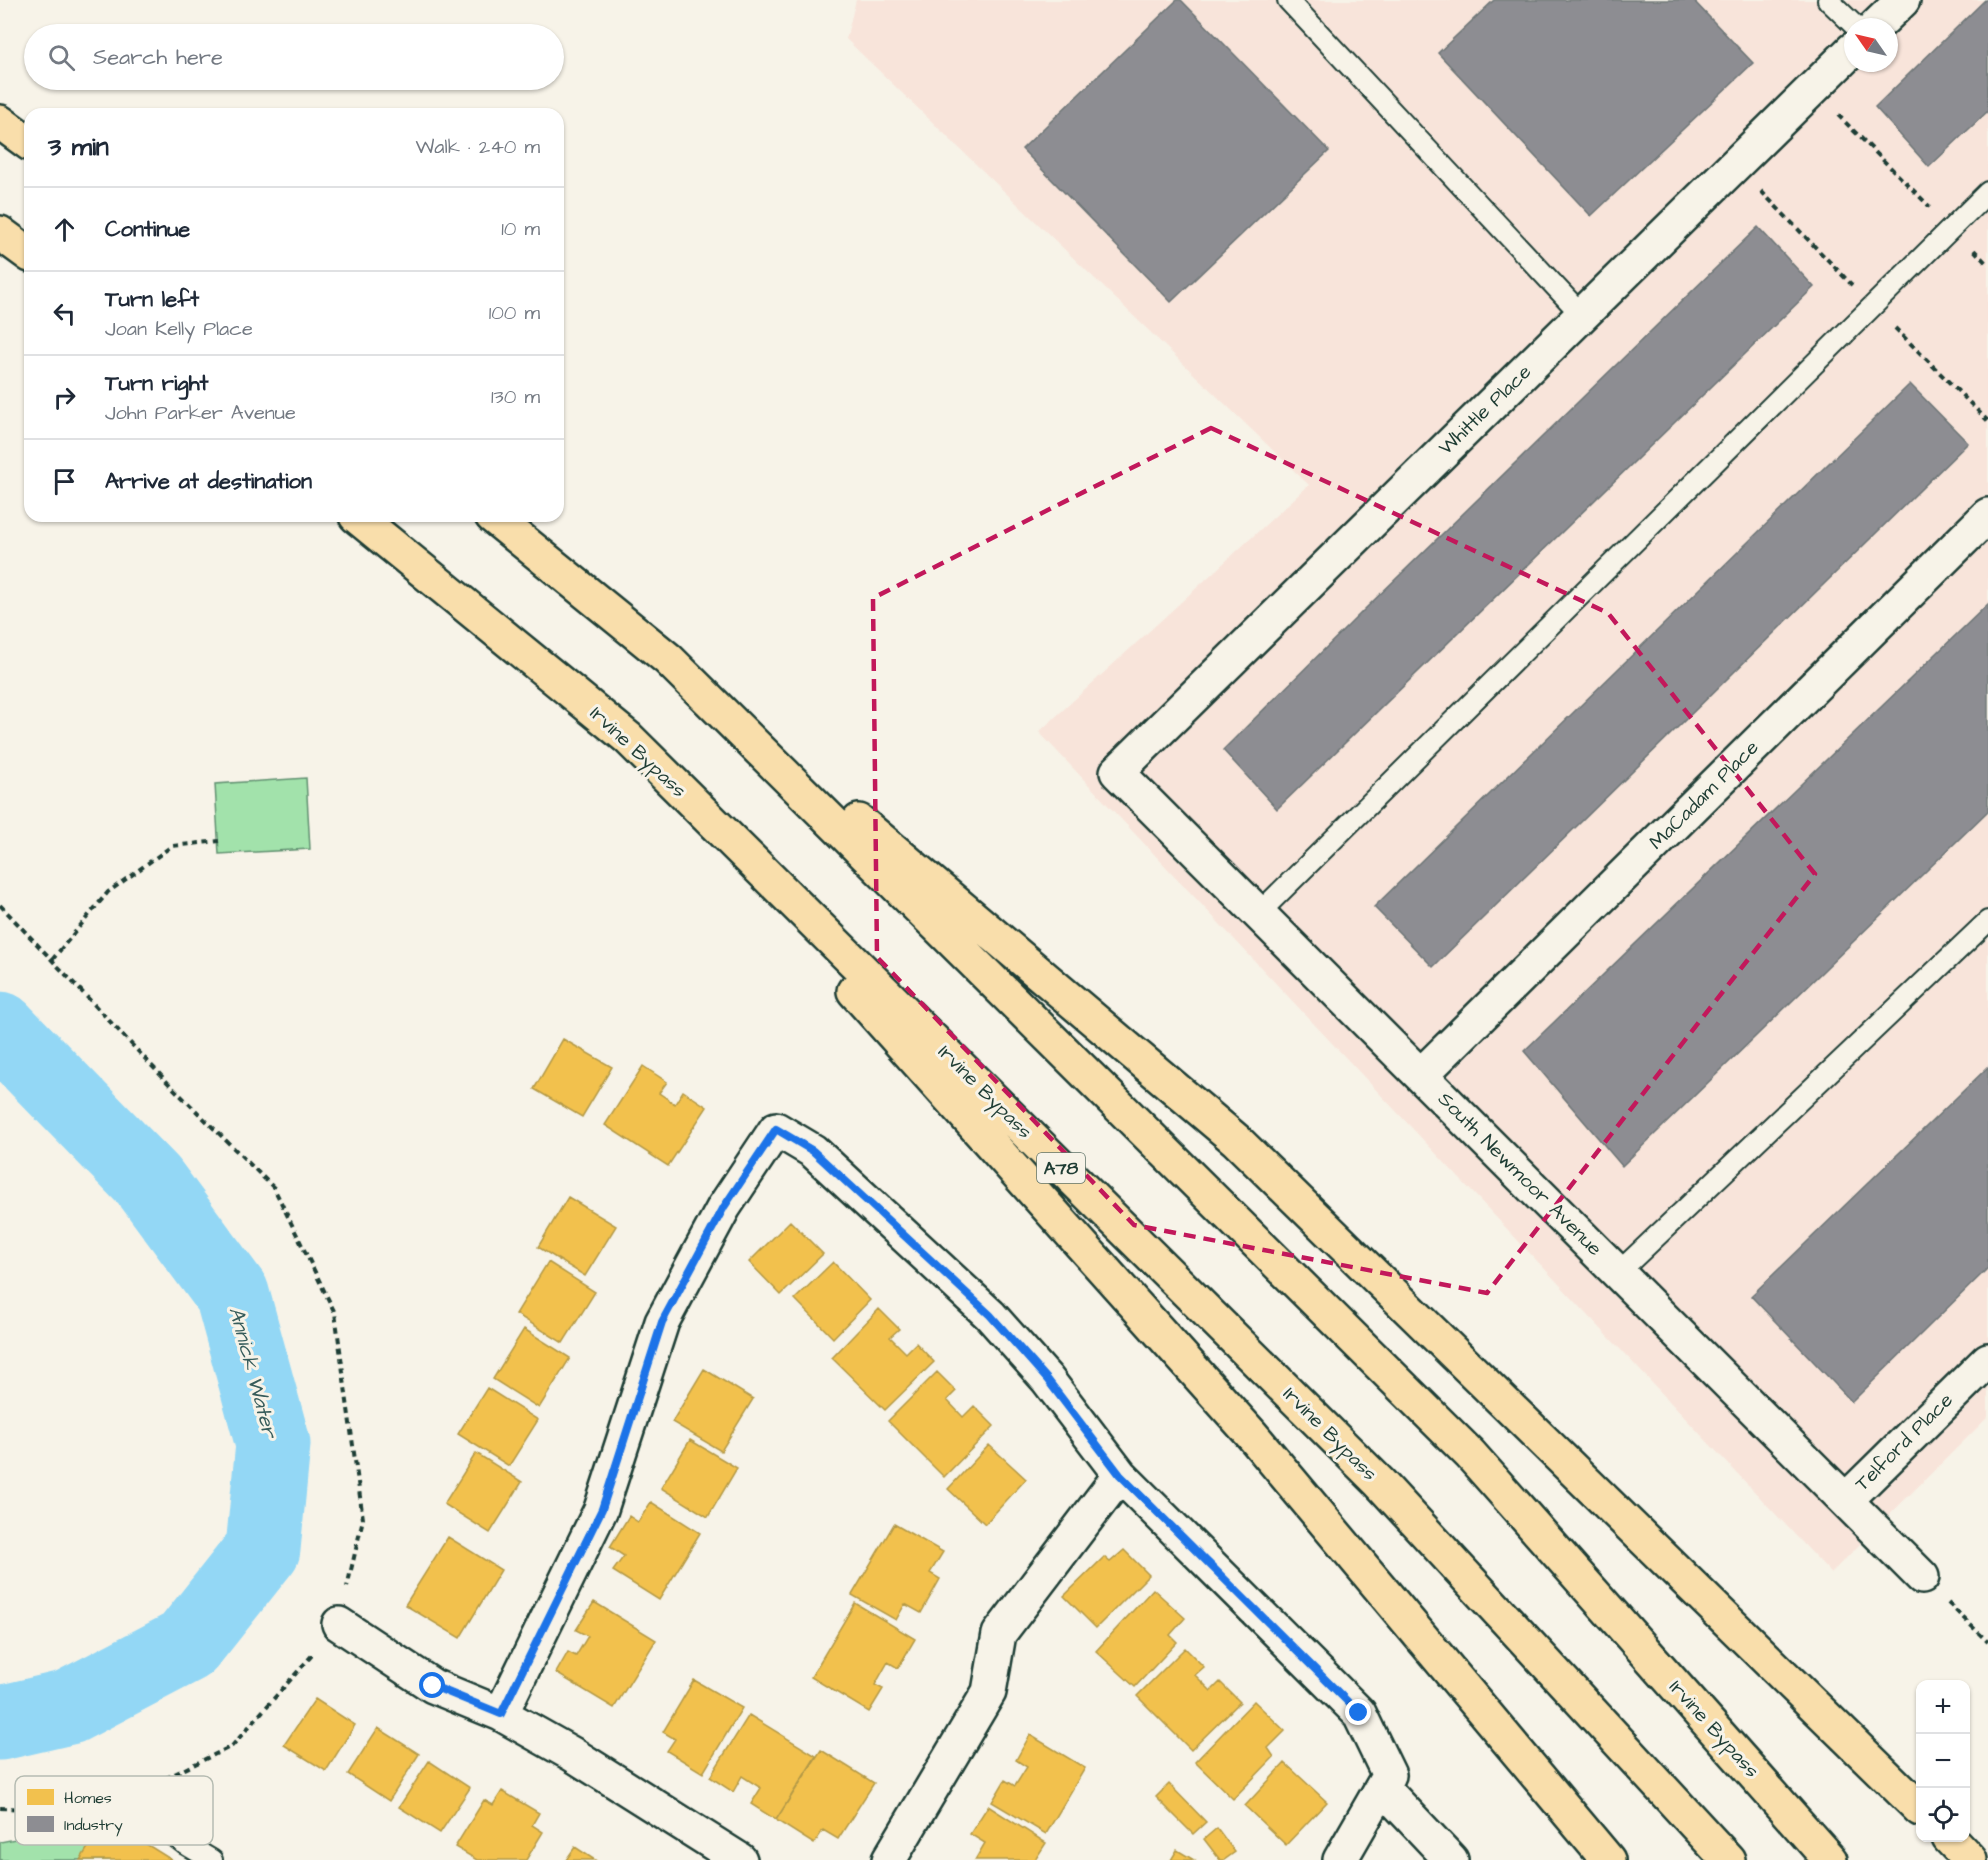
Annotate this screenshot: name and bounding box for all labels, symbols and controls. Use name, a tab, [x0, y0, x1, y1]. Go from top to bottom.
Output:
north arrow	[1844, 18, 1898, 72]
search box	[24, 24, 564, 90]
icon: search	[45, 41, 78, 74]
text: Search here	[93, 42, 223, 73]
text: 3 min	[48, 129, 109, 165]
text: Walk · 240 m	[416, 133, 540, 161]
icon: ahead	[48, 213, 81, 246]
text: Continue	[105, 214, 190, 245]
text: 10 m	[501, 215, 540, 243]
text: Turn left	[105, 284, 199, 315]
icon: left	[48, 297, 81, 330]
text: 100 m	[489, 299, 540, 327]
text: Joan Kelly Place	[105, 315, 253, 343]
street label: Whittle Place	[1432, 358, 1538, 462]
text: Turn right	[105, 368, 208, 399]
icon: right	[48, 381, 81, 414]
text: 130 m	[491, 383, 540, 411]
text: John Parker Avenue	[105, 399, 296, 427]
icon: arrive	[48, 465, 81, 498]
text: Arrive at destination	[105, 466, 312, 497]
street label: Irvine Bypass	[583, 700, 692, 805]
street label: MaCadam Place	[1643, 734, 1765, 856]
street label: Irvine Bypass	[931, 1039, 1038, 1146]
street label: South Newmoor Avenue	[1432, 1086, 1608, 1262]
road number: A78	[1037, 1153, 1085, 1183]
water label: Annick Water	[222, 1303, 285, 1443]
street label: Irvine Bypass	[1276, 1381, 1383, 1488]
street label: Telford Place	[1849, 1387, 1959, 1497]
route start	[419, 1672, 445, 1698]
street label: Irvine Bypass	[1662, 1674, 1766, 1785]
map controls	[1916, 1680, 1970, 1842]
button: +	[1916, 1680, 1970, 1734]
route end	[1345, 1699, 1371, 1725]
button: −	[1916, 1734, 1970, 1788]
legend	[15, 1776, 213, 1845]
text: Homes	[64, 1787, 112, 1809]
button: locate	[1916, 1788, 1970, 1842]
text: Industry	[64, 1814, 123, 1837]

